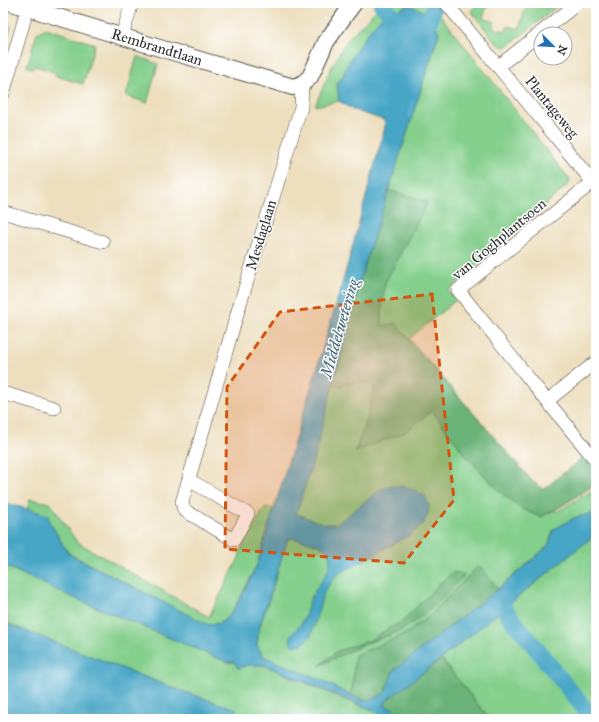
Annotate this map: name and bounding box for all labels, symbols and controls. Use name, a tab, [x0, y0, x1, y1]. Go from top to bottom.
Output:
street label: Rembrandtlaan	[109, 25, 205, 69]
north arrow	[533, 26, 573, 66]
text: N	[554, 43, 570, 57]
street label: Plantageweg	[521, 72, 583, 143]
street label: van Goghplantsoen	[447, 194, 550, 284]
street label: Mesdaglaan	[242, 198, 280, 272]
water label: Middelwetering	[316, 276, 363, 382]

